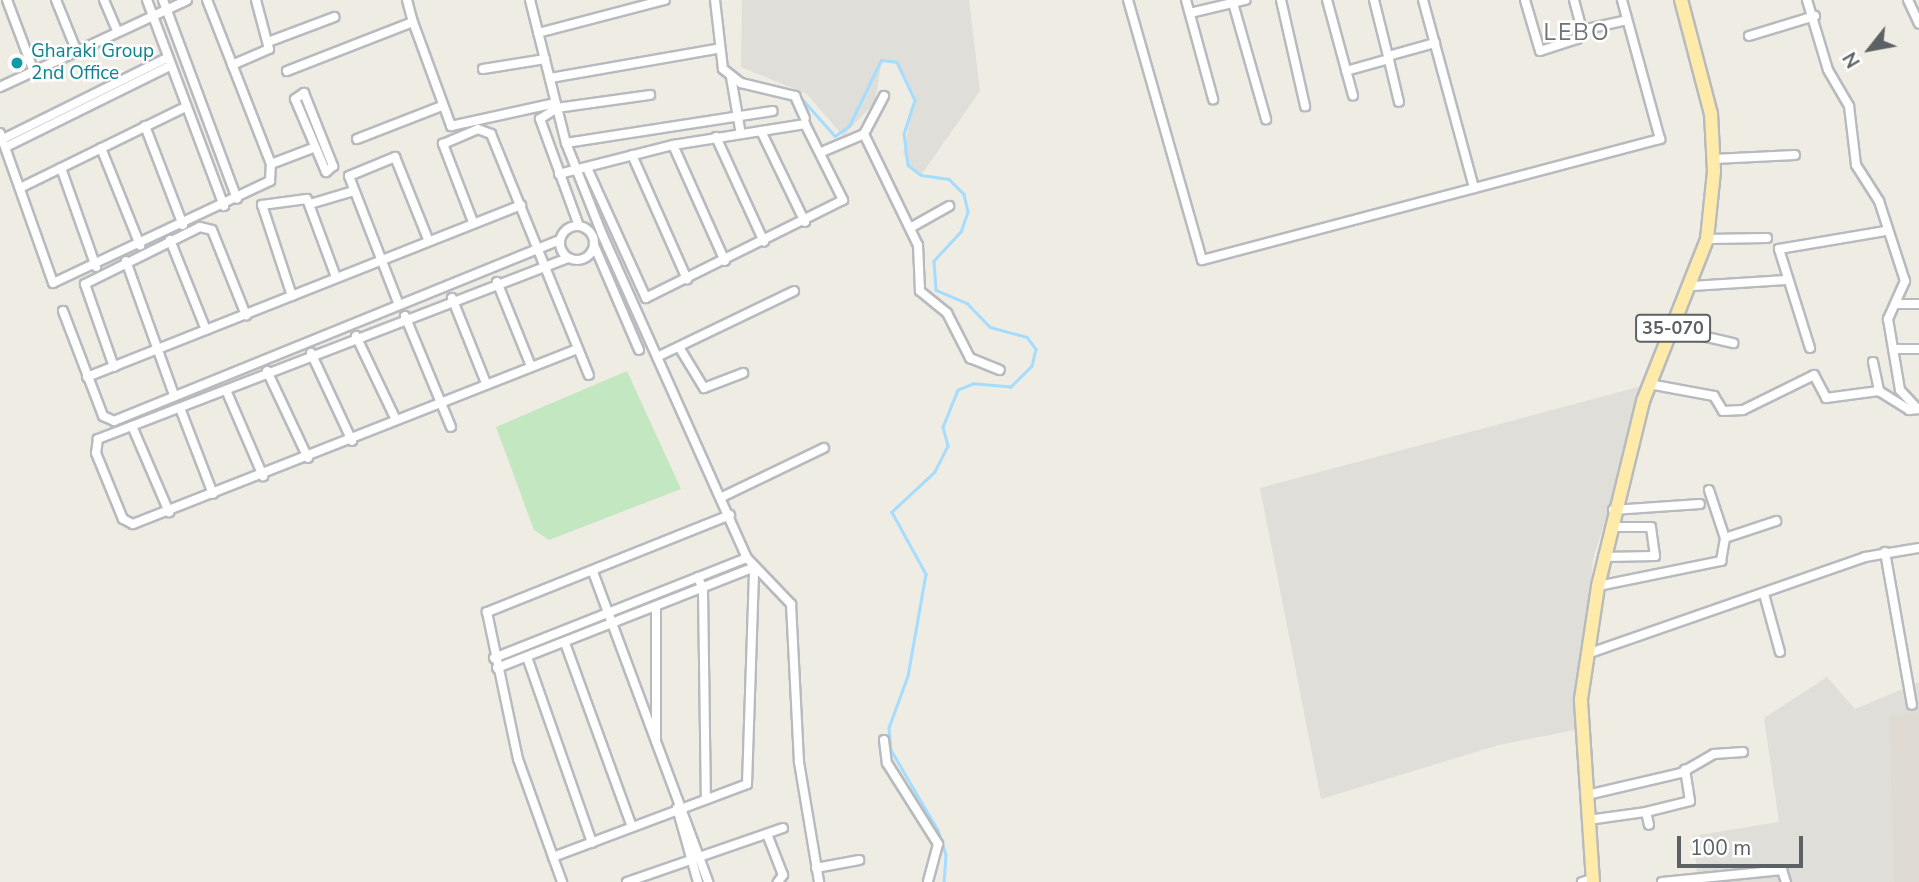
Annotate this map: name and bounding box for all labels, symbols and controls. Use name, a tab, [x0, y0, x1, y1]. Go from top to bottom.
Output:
north arrow	[1835, 14, 1905, 84]
district label: LEBO	[1544, 19, 1610, 47]
place label: Gharaki Group 2nd Office	[31, 41, 154, 85]
text: N	[1837, 47, 1867, 73]
marker: Gharaki Group 2nd Office	[9, 55, 25, 71]
road number: 35-070	[1634, 314, 1712, 342]
scale bar	[1681, 822, 1807, 866]
text: 100 m	[1690, 834, 1751, 862]

